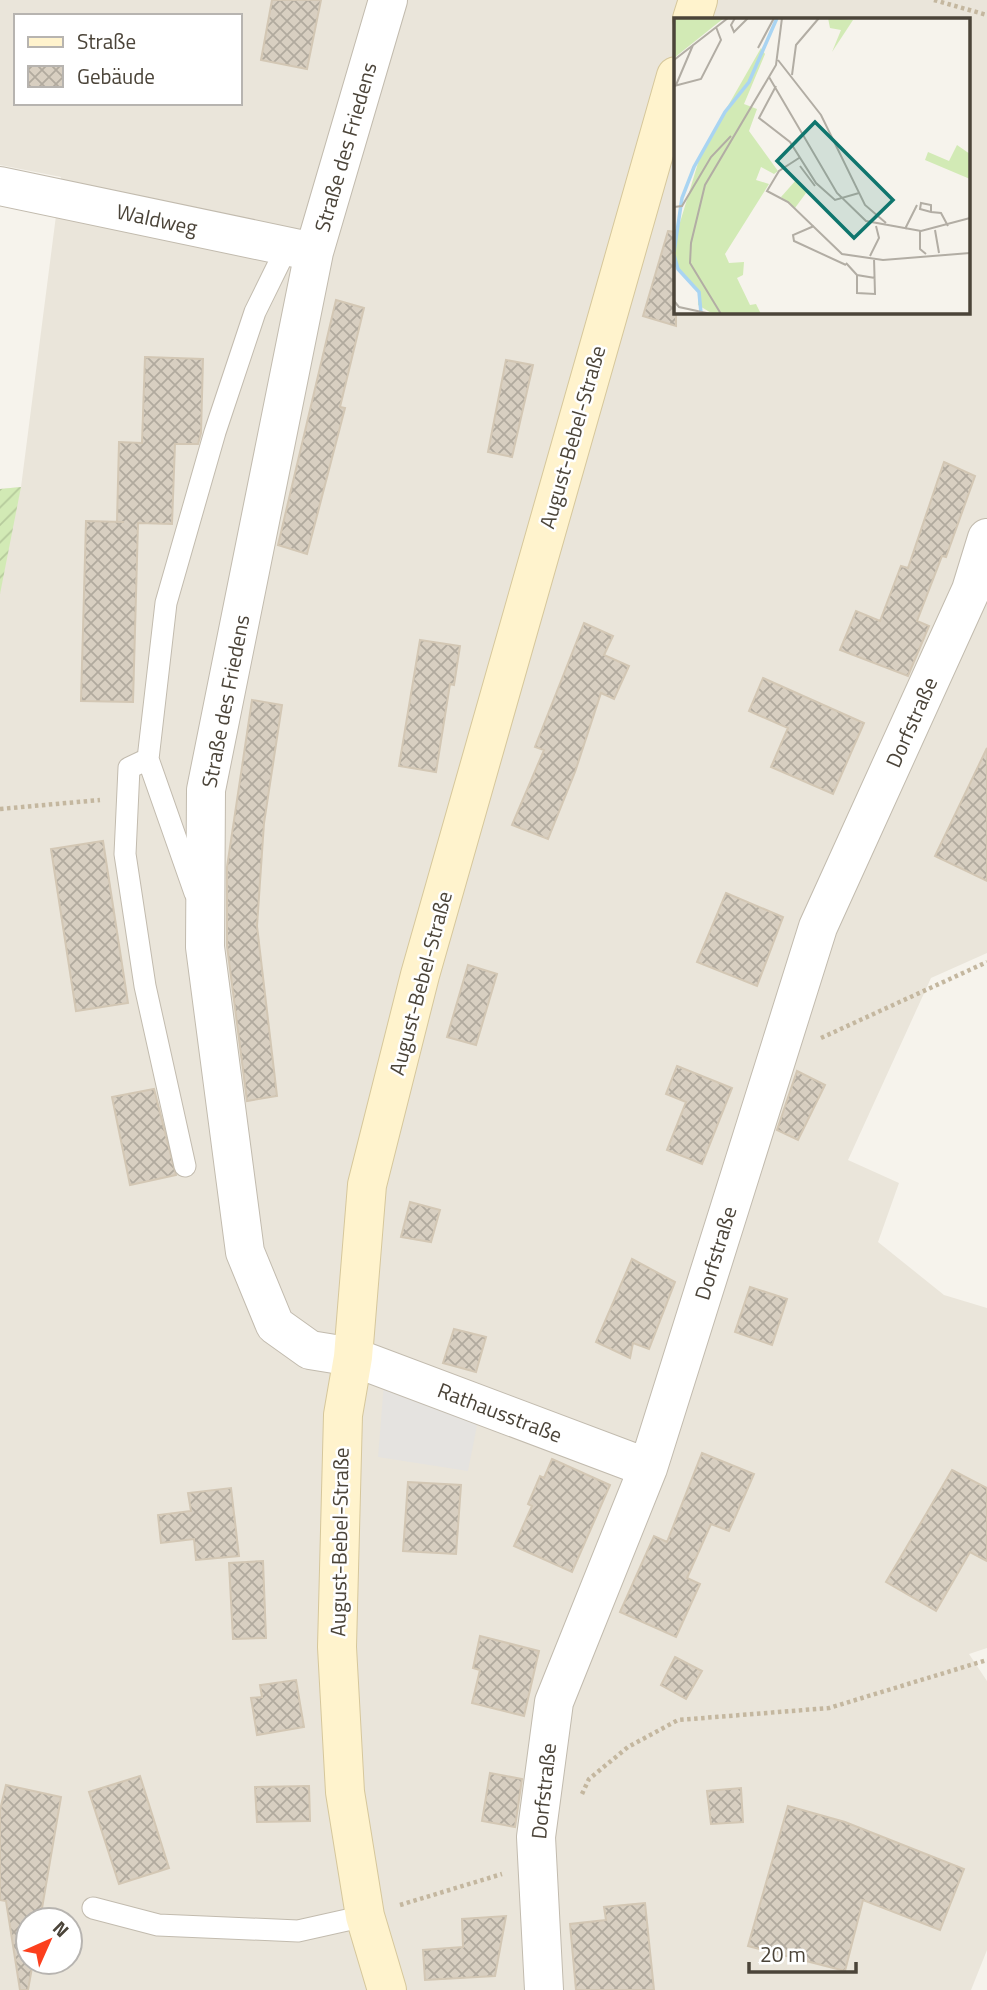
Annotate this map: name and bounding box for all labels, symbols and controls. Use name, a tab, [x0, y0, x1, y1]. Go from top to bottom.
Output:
legend	[14, 14, 242, 105]
inset map	[674, 18, 970, 313]
text: Straße	[77, 25, 136, 57]
street label: Straße des Friedens	[305, 58, 385, 236]
text: Gebäude	[77, 60, 155, 92]
street label: Waldweg	[114, 195, 201, 243]
street label: August-Bebel-Straße	[531, 342, 613, 532]
street label: Straße des Friedens	[193, 612, 257, 790]
street label: Dorfstraße	[877, 671, 945, 773]
street label: August-Bebel-Straße	[380, 888, 460, 1078]
street label: Dorfstraße	[686, 1202, 744, 1304]
street label: Rathausstraße	[433, 1374, 567, 1450]
street label: August-Bebel-Straße	[321, 1447, 357, 1637]
street label: Dorfstraße	[522, 1741, 564, 1841]
north arrow	[14, 1906, 84, 1976]
text: N	[46, 1914, 76, 1944]
scale bar	[749, 1930, 856, 1974]
text: 20 m	[760, 1938, 806, 1970]

